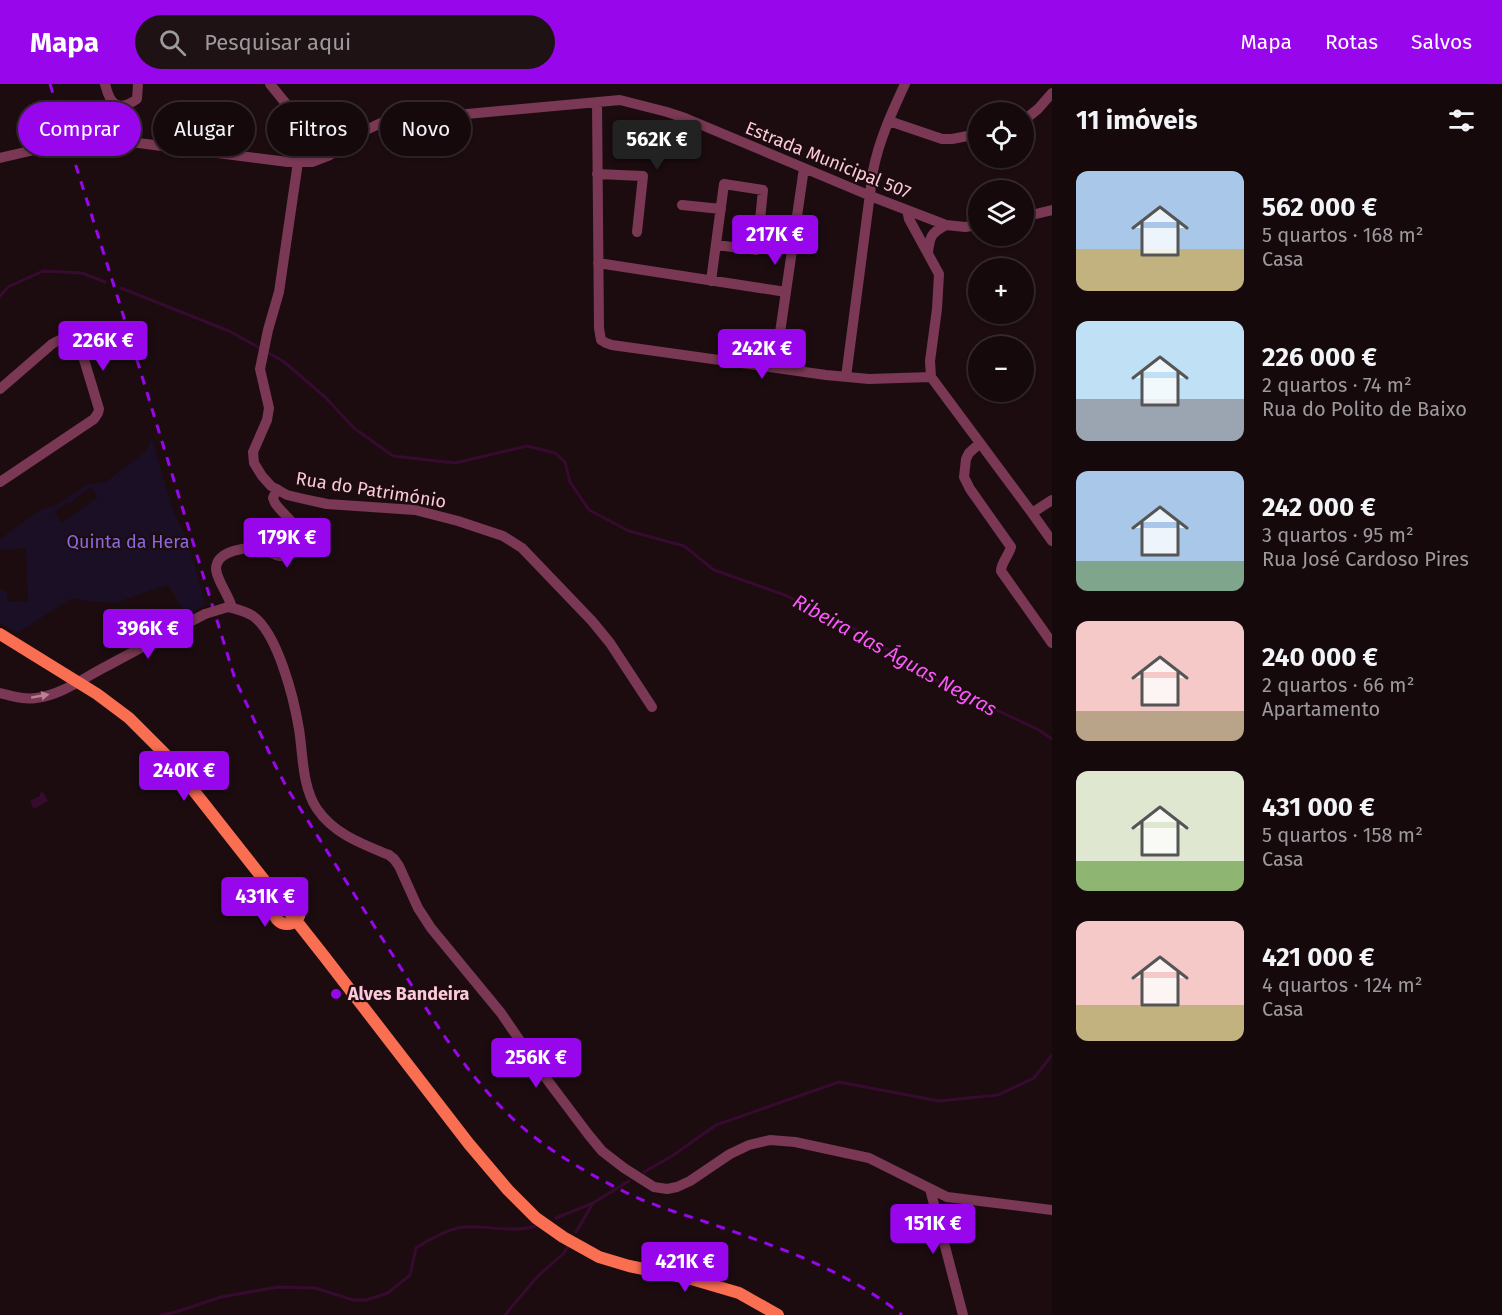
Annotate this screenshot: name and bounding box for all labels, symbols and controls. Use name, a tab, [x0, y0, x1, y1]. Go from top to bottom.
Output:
search box	[135, 15, 555, 69]
text: Mapa	[30, 26, 99, 59]
icon: search	[156, 26, 189, 59]
text: Pesquisar aqui	[204, 29, 351, 56]
text: Mapa	[1241, 29, 1292, 55]
text: Rotas	[1325, 29, 1378, 55]
text: Salvos	[1411, 29, 1472, 55]
chip: Comprar	[18, 102, 141, 156]
chip: Alugar	[153, 102, 255, 156]
chip: Filtros	[267, 102, 368, 156]
chip: Novo	[380, 102, 471, 156]
map controls	[968, 102, 1034, 402]
button: locate	[968, 102, 1034, 168]
icon: filters	[1445, 104, 1478, 137]
text: 11 imóveis	[1076, 105, 1197, 136]
street label: Estrada Municipal 507	[742, 117, 914, 203]
pin: 562K €	[608, 120, 706, 171]
text: 562K €	[626, 127, 688, 151]
button: layers	[968, 180, 1034, 246]
text: 562 000 €	[1262, 192, 1377, 223]
icon: home	[1124, 195, 1196, 267]
pin: 217K €	[726, 215, 824, 266]
text: 217K €	[746, 222, 804, 246]
text: 5 quartos · 168 m²	[1262, 223, 1424, 247]
text: Casa	[1262, 247, 1304, 271]
button: +	[968, 258, 1034, 324]
pin: 226K €	[54, 321, 152, 372]
text: 226K €	[72, 328, 134, 352]
pin: 242K €	[713, 329, 811, 380]
text: 242K €	[732, 336, 792, 360]
button: −	[968, 336, 1034, 402]
text: 226 000 €	[1262, 342, 1377, 373]
icon: home	[1124, 345, 1196, 417]
text: 2 quartos · 74 m²	[1262, 373, 1412, 397]
text: Rua do Polito de Baixo	[1262, 397, 1467, 421]
street label: Rua do Património	[294, 467, 448, 513]
text: 242 000 €	[1262, 492, 1376, 523]
icon: home	[1124, 495, 1196, 567]
pin: 179K €	[238, 518, 336, 569]
text: 3 quartos · 95 m²	[1262, 523, 1414, 547]
text: 179K €	[258, 525, 316, 549]
park label: Quinta da Hera	[67, 531, 189, 553]
text: Rua José Cardoso Pires	[1262, 547, 1469, 571]
water label: Ribeira das Águas Negras	[789, 589, 1001, 721]
pin: 396K €	[99, 609, 197, 660]
text: 396K €	[117, 616, 179, 640]
text: 240 000 €	[1262, 642, 1378, 673]
icon: home	[1124, 645, 1196, 717]
text: 2 quartos · 66 m²	[1262, 673, 1414, 697]
one-way arrow	[31, 692, 50, 701]
text: Apartamento	[1262, 697, 1380, 721]
pin: 240K €	[135, 751, 233, 802]
text: 240K €	[153, 758, 215, 782]
text: 431 000 €	[1262, 792, 1375, 823]
icon: home	[1124, 795, 1196, 867]
text: 5 quartos · 158 m²	[1262, 823, 1423, 847]
text: Casa	[1262, 847, 1304, 871]
pin: 431K €	[216, 877, 314, 928]
text: 431K €	[235, 884, 295, 908]
text: 421 000 €	[1262, 942, 1374, 973]
icon: home	[1124, 945, 1196, 1017]
text: 4 quartos · 124 m²	[1262, 973, 1422, 997]
place label: Alves Bandeira	[347, 983, 470, 1005]
marker: Alves Bandeira	[329, 987, 343, 1001]
text: Casa	[1262, 997, 1304, 1021]
pin: 256K €	[487, 1038, 585, 1089]
text: 256K €	[505, 1045, 567, 1069]
pin: 151K €	[884, 1204, 982, 1255]
text: 151K €	[904, 1211, 962, 1235]
pin: 421K €	[636, 1242, 734, 1293]
text: 421K €	[655, 1249, 715, 1273]

